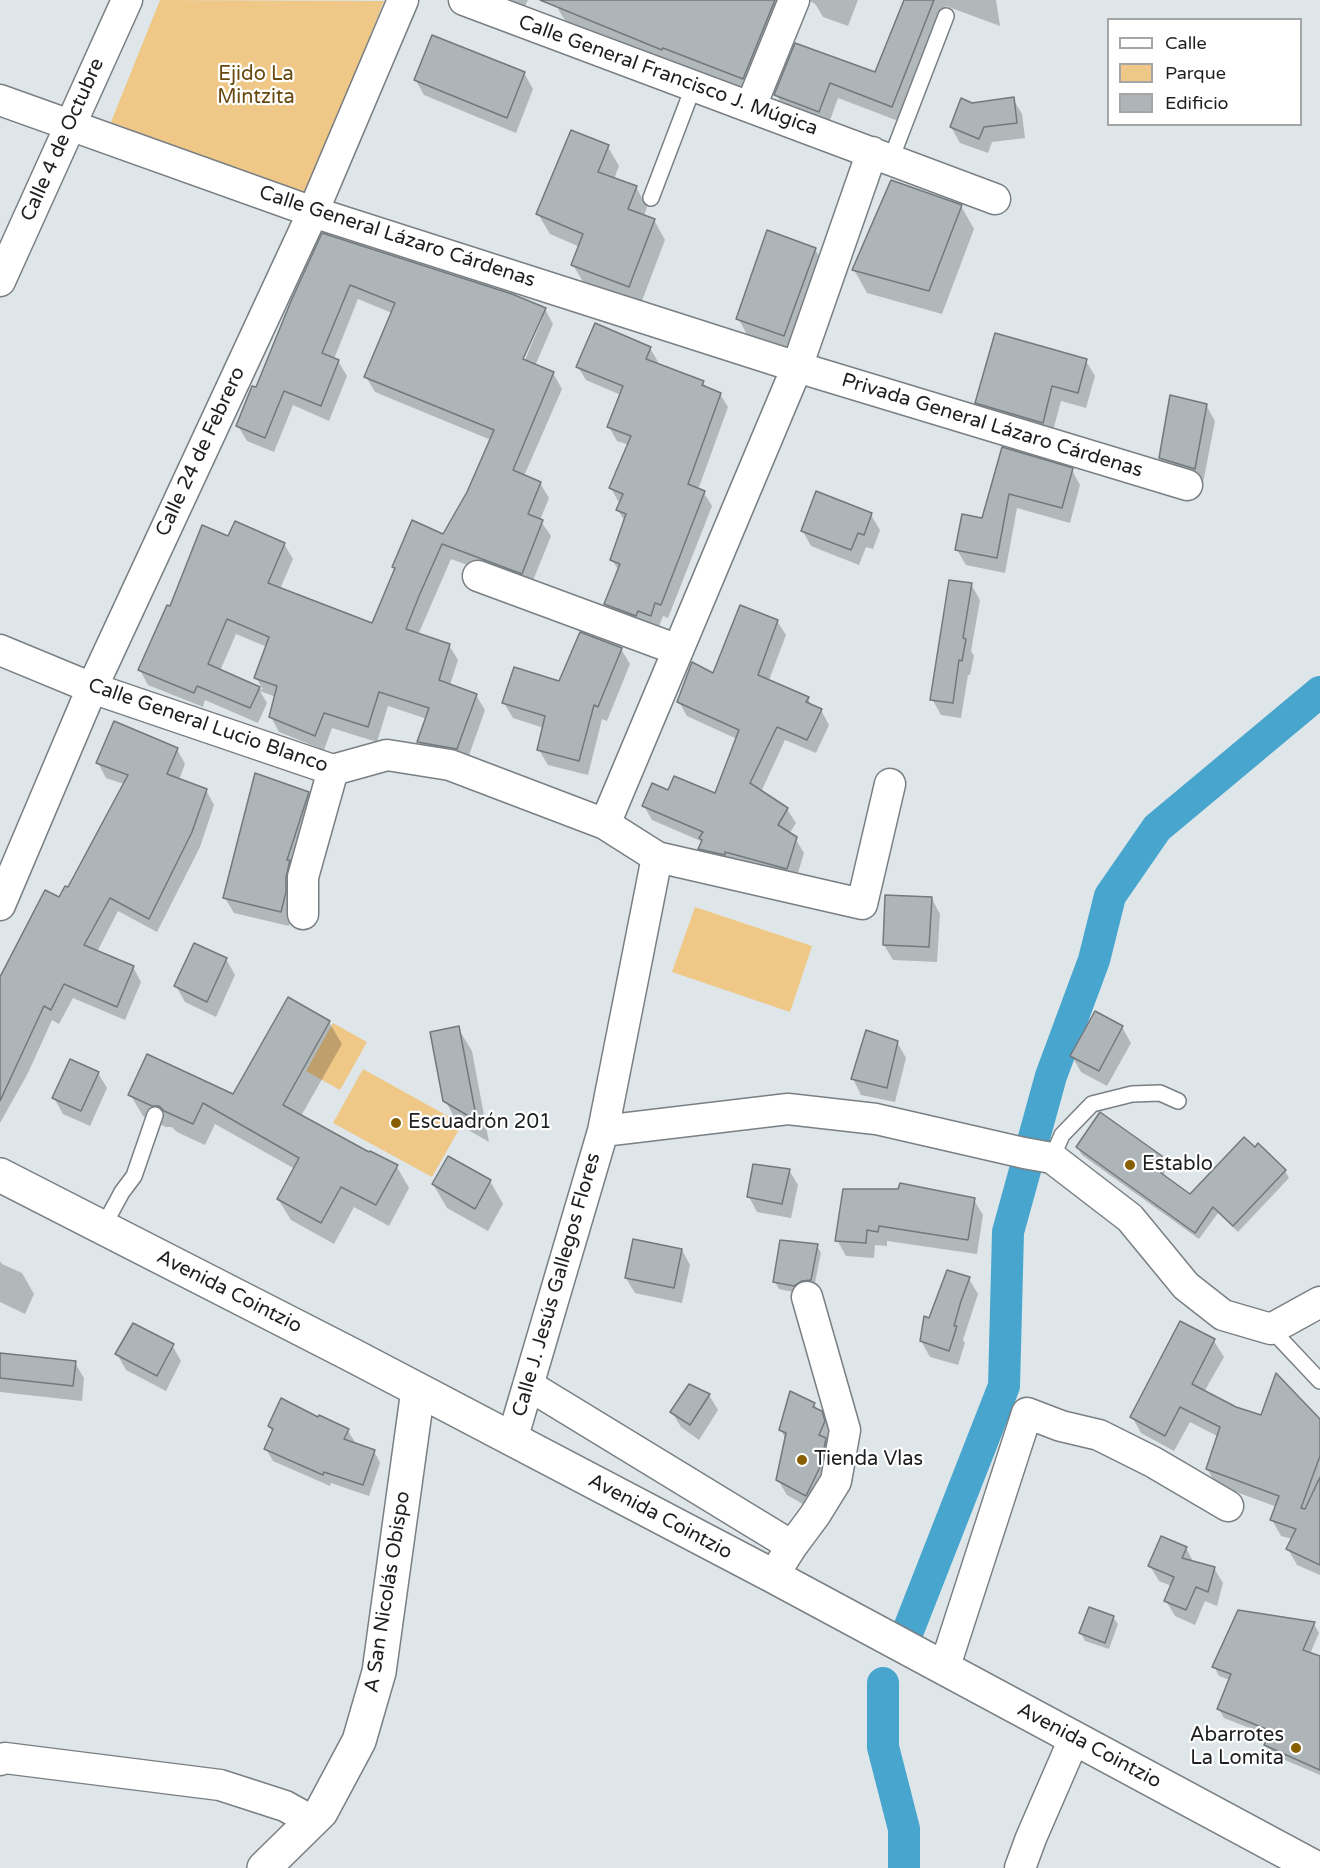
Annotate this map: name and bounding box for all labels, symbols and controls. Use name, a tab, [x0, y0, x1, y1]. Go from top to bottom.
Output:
street label: Calle General Francisco J. Múgica	[515, 11, 821, 141]
legend	[1107, 18, 1302, 126]
text: Calle	[1165, 32, 1207, 54]
street label: Calle 4 de Octubre	[16, 55, 110, 225]
text: Parque	[1165, 62, 1226, 84]
park label: Ejido La Mintzita	[217, 63, 295, 110]
text: Edificio	[1165, 92, 1229, 114]
street label: Calle General Lázaro Cárdenas	[256, 181, 538, 293]
street label: Calle 24 de Febrero	[151, 363, 251, 541]
street label: Privada General Lázaro Cárdenas	[838, 369, 1146, 483]
street label: Calle General Lucio Blanco	[85, 674, 331, 778]
place label: Escuadrón 201	[408, 1111, 552, 1135]
marker: Escuadrón 201	[389, 1116, 403, 1130]
street label: Calle J. Jesús Gallegos Flores	[508, 1150, 606, 1420]
place label: Establo	[1142, 1153, 1213, 1177]
marker: Establo	[1123, 1158, 1137, 1172]
street label: Avenida Cointzio	[152, 1245, 306, 1339]
place label: Tienda Vlas	[814, 1448, 923, 1472]
marker: Tienda Vlas	[795, 1453, 809, 1467]
street label: Avenida Cointzio	[584, 1469, 736, 1565]
street label: A San Nicolás Obispo	[360, 1490, 416, 1694]
street label: Avenida Cointzio	[1013, 1698, 1165, 1794]
place label: Abarrotes La Lomita	[1190, 1724, 1284, 1771]
marker: Abarrotes La Lomita	[1289, 1741, 1303, 1755]

